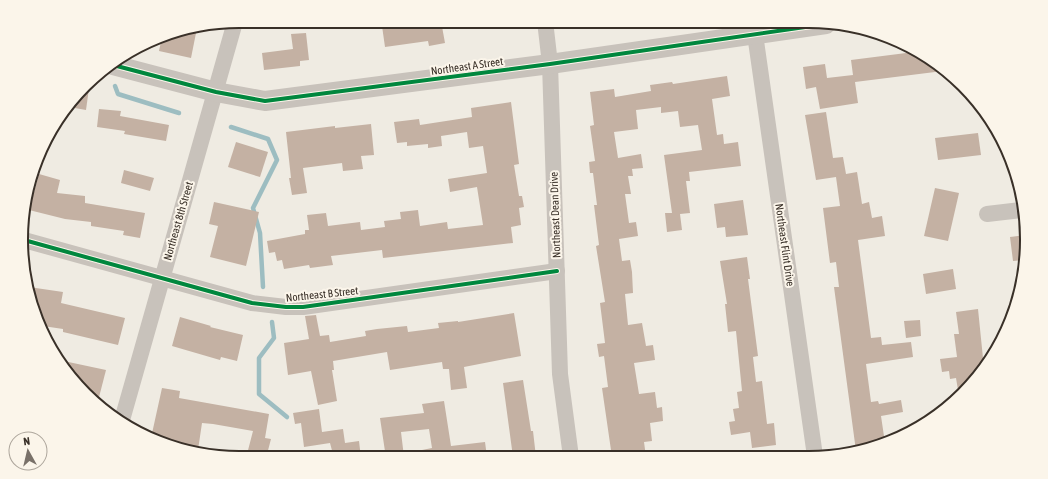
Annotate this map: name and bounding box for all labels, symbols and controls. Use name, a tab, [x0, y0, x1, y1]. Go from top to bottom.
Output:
street label: Northeast A Street	[430, 55, 504, 77]
street label: Northeast Dean Drive	[547, 172, 563, 258]
street label: Northeast 8th Street	[161, 180, 195, 262]
street label: Northeast Flint Drive	[773, 203, 797, 287]
street label: Northeast B Street	[285, 284, 359, 304]
north arrow	[8, 431, 48, 471]
text: N	[23, 435, 31, 447]

